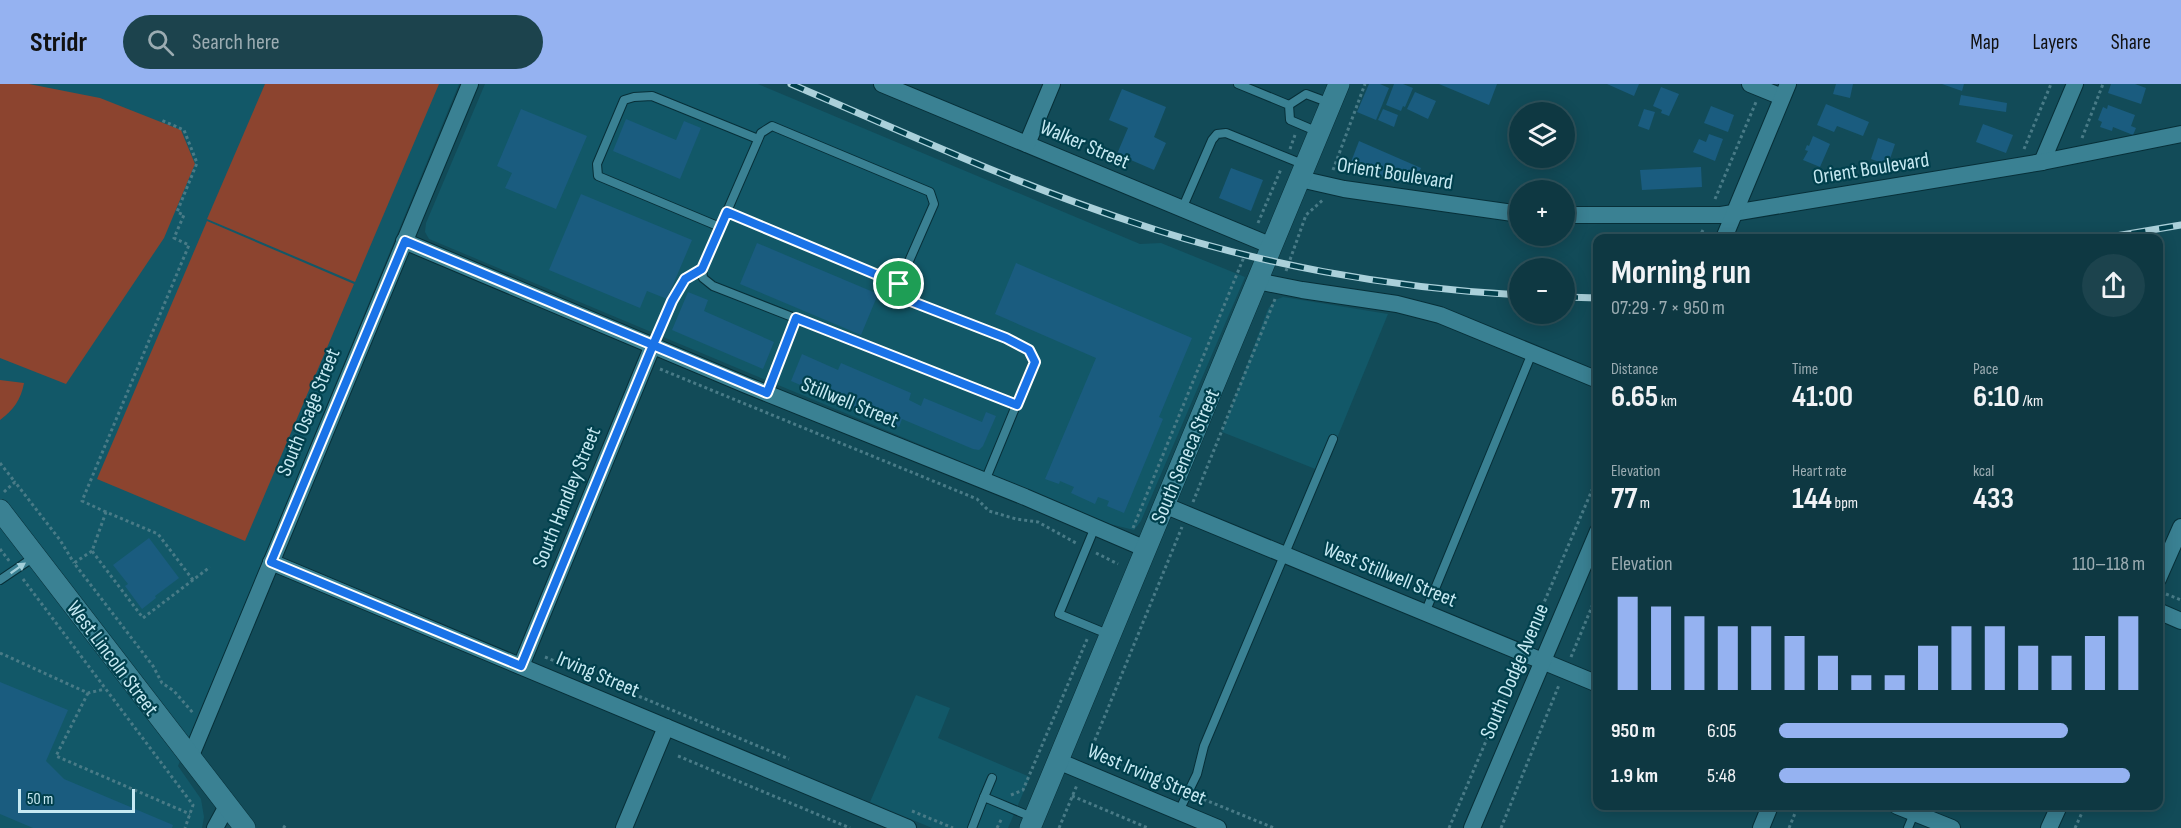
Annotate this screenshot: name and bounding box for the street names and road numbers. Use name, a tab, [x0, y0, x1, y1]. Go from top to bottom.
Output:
street label: Walker Street	[1036, 114, 1133, 175]
street label: Orient Boulevard	[1811, 147, 1931, 190]
street label: Orient Boulevard	[1335, 152, 1455, 195]
street label: South Osage Street	[271, 345, 345, 480]
street label: Stillwell Street	[798, 372, 902, 433]
street label: South Seneca Street	[1146, 385, 1225, 527]
street label: South Handley Street	[527, 423, 606, 571]
street label: West Stillwell Street	[1319, 536, 1460, 613]
street label: West Lincoln Street	[61, 596, 164, 721]
street label: South Dodge Avenue	[1475, 600, 1554, 743]
street label: Irving Street	[553, 646, 643, 703]
street label: West Irving Street	[1084, 738, 1210, 811]

